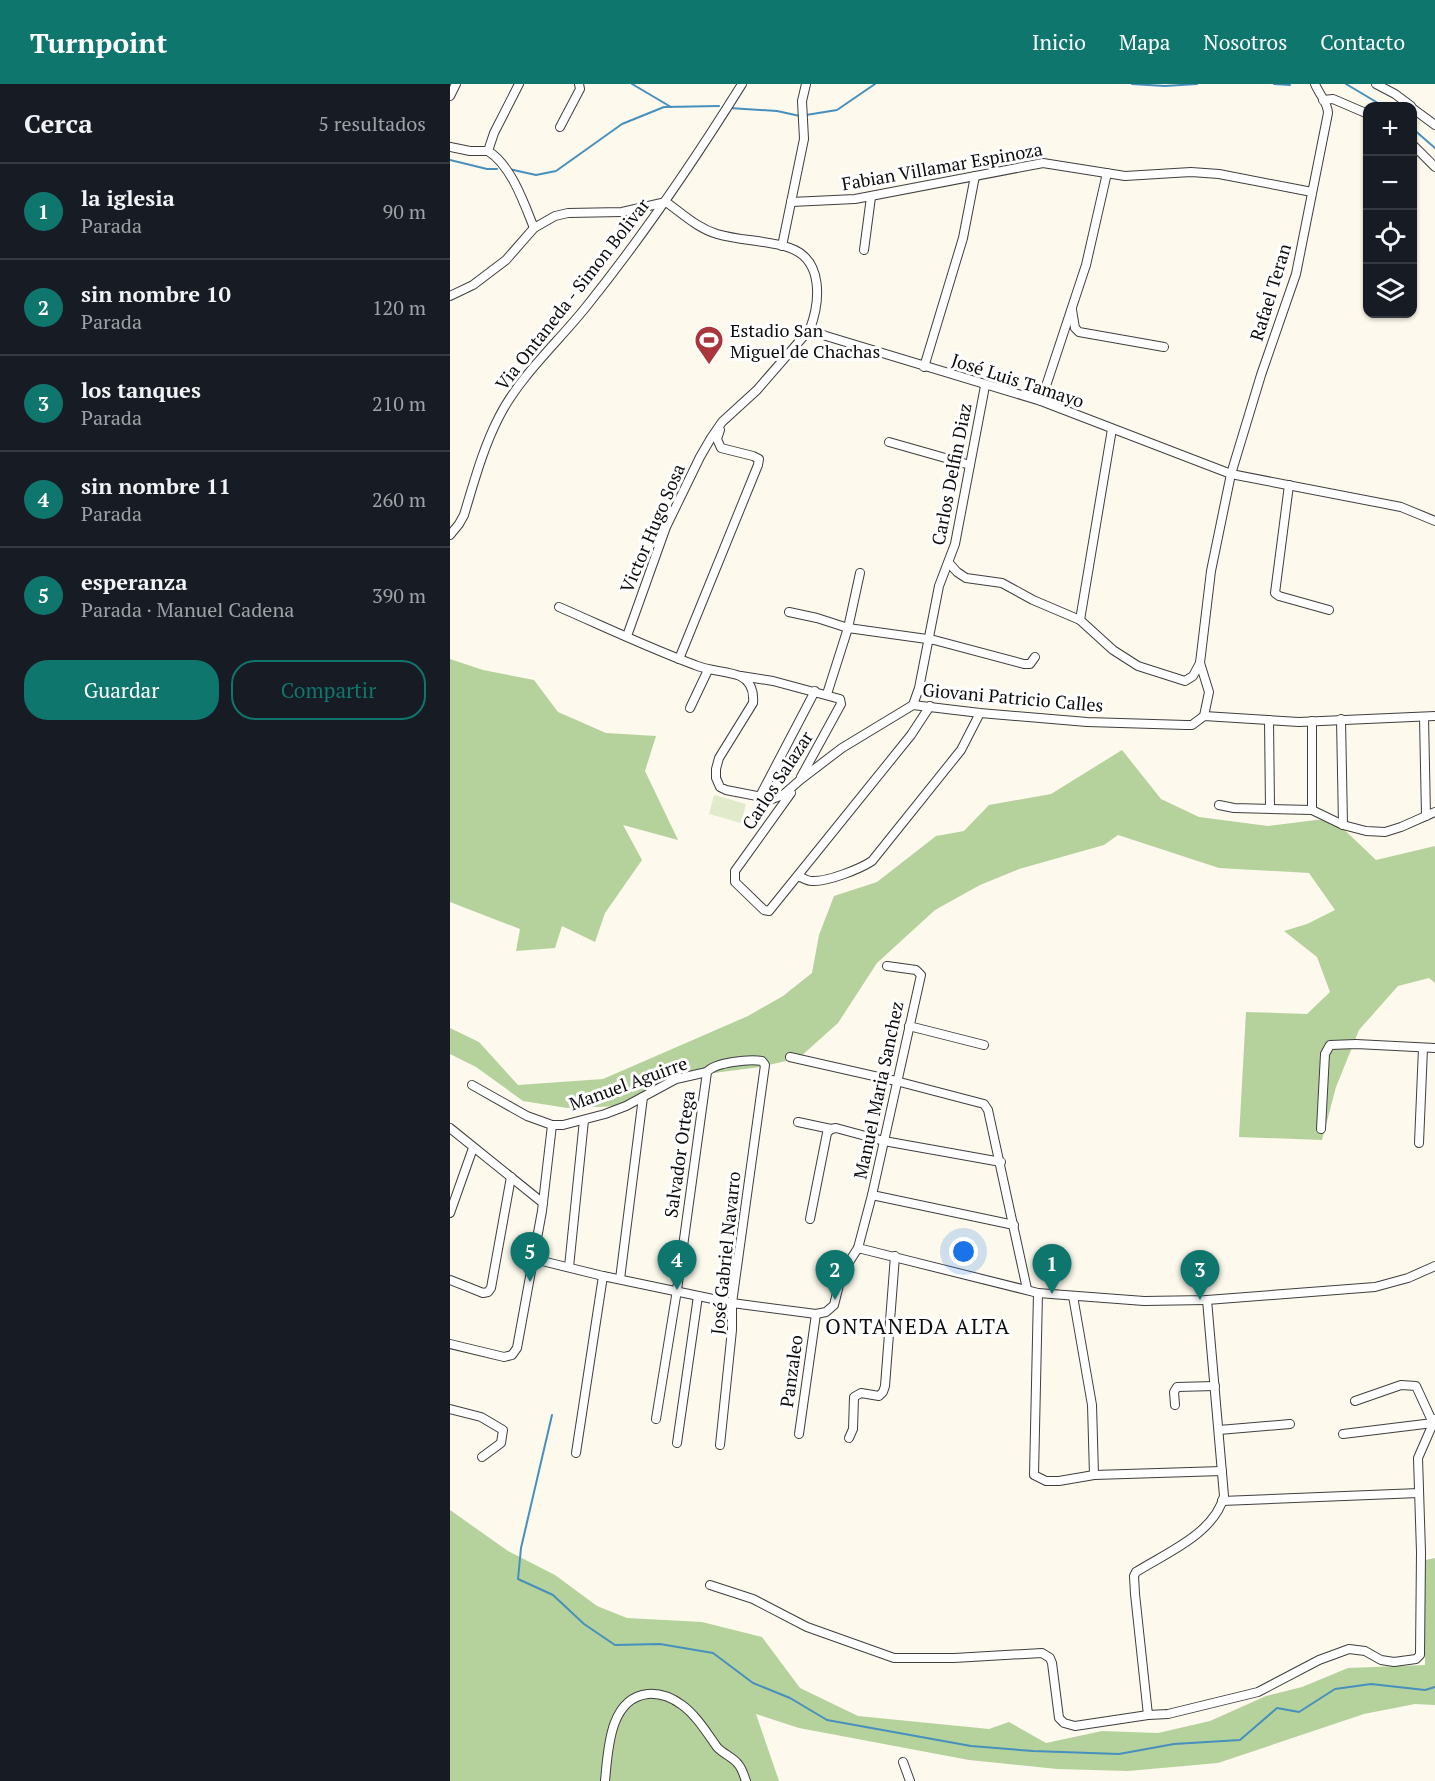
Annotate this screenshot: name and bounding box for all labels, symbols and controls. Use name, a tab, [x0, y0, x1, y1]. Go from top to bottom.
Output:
text: Turnpoint	[30, 24, 168, 61]
text: Inicio	[1032, 28, 1086, 56]
text: Mapa	[1119, 28, 1170, 56]
text: Nosotros	[1203, 28, 1287, 56]
text: Contacto	[1320, 28, 1405, 56]
map controls	[1363, 102, 1417, 318]
button: +	[1363, 102, 1417, 156]
text: Cerca	[24, 106, 93, 140]
text: 5 resultados	[318, 110, 426, 137]
street label: Fabian Villamar Espinoza	[840, 137, 1044, 195]
button: −	[1363, 156, 1417, 210]
text: la iglesia	[81, 183, 175, 212]
street label: Via Ontaneda - Simon Bolivar	[489, 193, 655, 395]
text: 1	[38, 198, 49, 225]
text: 90 m	[383, 198, 426, 225]
button: locate	[1363, 210, 1417, 264]
text: Parada	[81, 212, 142, 239]
street label: Rafael Teran	[1244, 240, 1296, 344]
button: layers	[1363, 264, 1417, 318]
text: sin nombre 10	[81, 279, 231, 308]
text: 2	[38, 294, 49, 321]
text: 120 m	[372, 294, 426, 321]
text: Parada	[81, 308, 142, 335]
place label: Estadio San Miguel de Chachas	[730, 318, 880, 363]
sports icon: Estadio San Miguel de Chachas	[693, 324, 725, 366]
street label: José Luis Tamayo	[949, 347, 1087, 413]
text: los tanques	[81, 375, 201, 404]
text: 3	[38, 390, 49, 417]
text: 210 m	[372, 390, 426, 417]
street label: Carlos Delfin Diaz	[925, 401, 977, 547]
text: Parada	[81, 404, 142, 431]
street label: Victor Hugo Sosa	[614, 460, 690, 596]
text: sin nombre 11	[81, 471, 231, 500]
text: 4	[38, 486, 49, 513]
text: 260 m	[372, 486, 426, 513]
text: Parada	[81, 500, 142, 527]
text: esperanza	[81, 567, 187, 596]
text: 5	[38, 582, 49, 609]
text: 390 m	[372, 582, 426, 609]
text: Parada · Manuel Cadena	[81, 596, 294, 623]
button: Guardar	[24, 660, 219, 720]
button: Compartir	[231, 660, 426, 720]
street label: Giovani Patricio Calles	[922, 677, 1104, 717]
street label: Carlos Salazar	[736, 726, 818, 834]
street label: Manuel Maria Sanchez	[847, 999, 909, 1181]
street label: Manuel Aguirre	[566, 1051, 690, 1115]
street label: Salvador Ortega	[658, 1089, 700, 1219]
street label: José Gabriel Navarro	[704, 1170, 746, 1336]
pin: 5	[510, 1232, 550, 1282]
your location	[949, 1237, 978, 1266]
pin: 4	[658, 1240, 696, 1290]
pin: 1	[1032, 1244, 1072, 1294]
pin: 2	[816, 1250, 854, 1300]
pin: 3	[1180, 1250, 1220, 1300]
district label: ONTANEDA ALTA	[825, 1312, 1011, 1340]
street label: Panzaleo	[774, 1333, 808, 1409]

